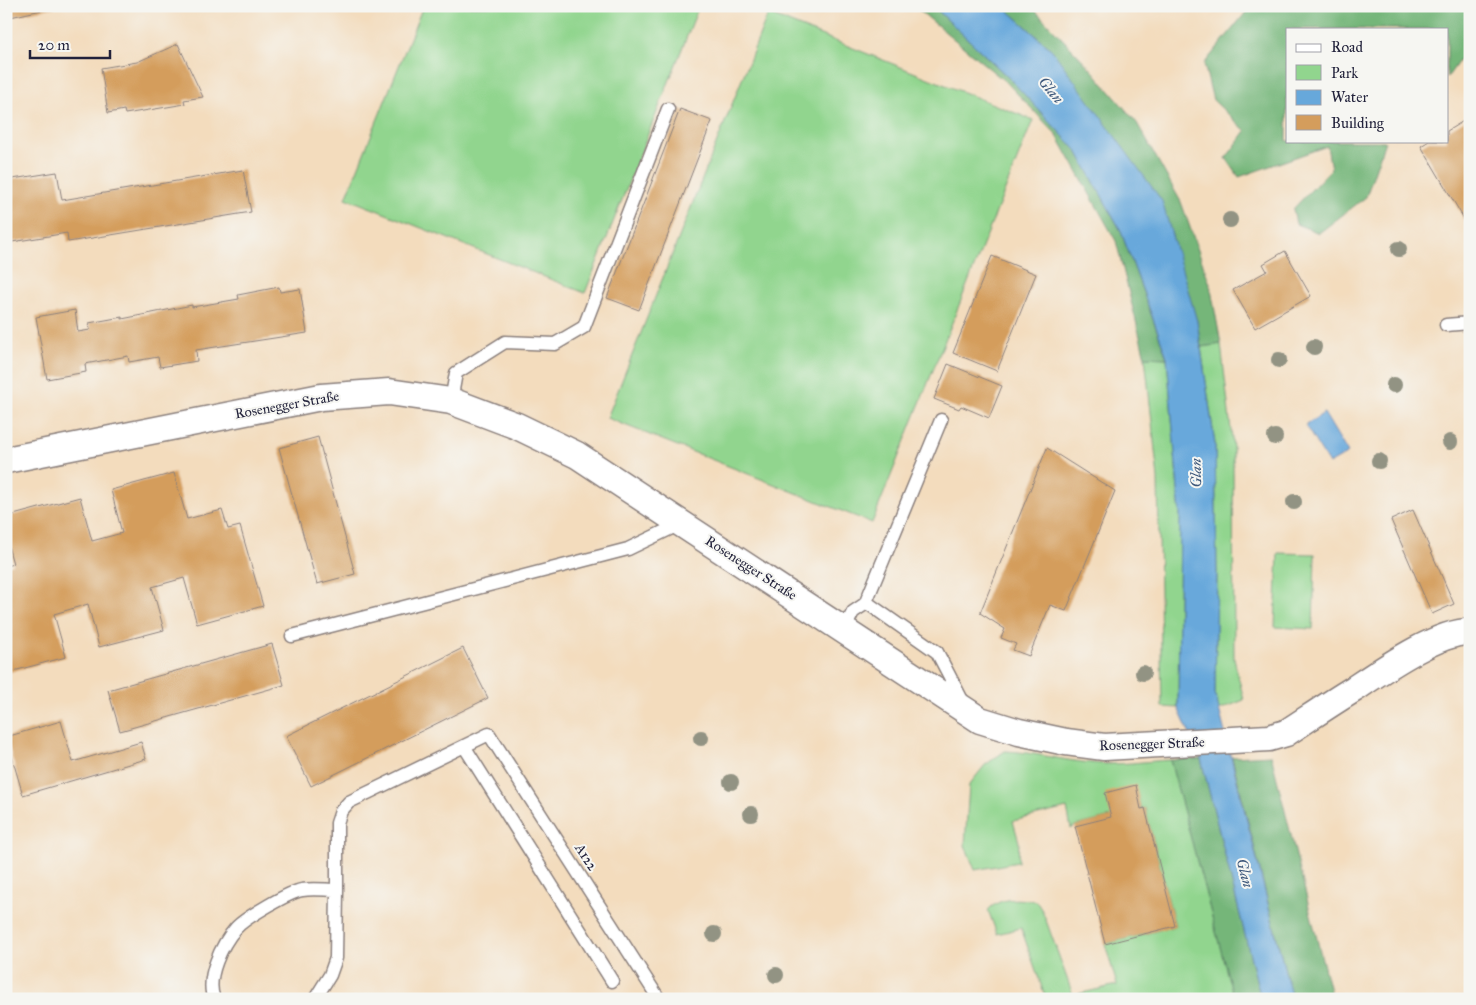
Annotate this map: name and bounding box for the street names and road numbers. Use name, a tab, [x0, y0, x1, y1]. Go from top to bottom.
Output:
street label: Rosenegger Straße	[233, 387, 341, 423]
street label: Rosenegger Straße	[702, 532, 800, 604]
street label: Rosenegger Straße	[1099, 734, 1205, 754]
street label: A122	[571, 839, 601, 874]

